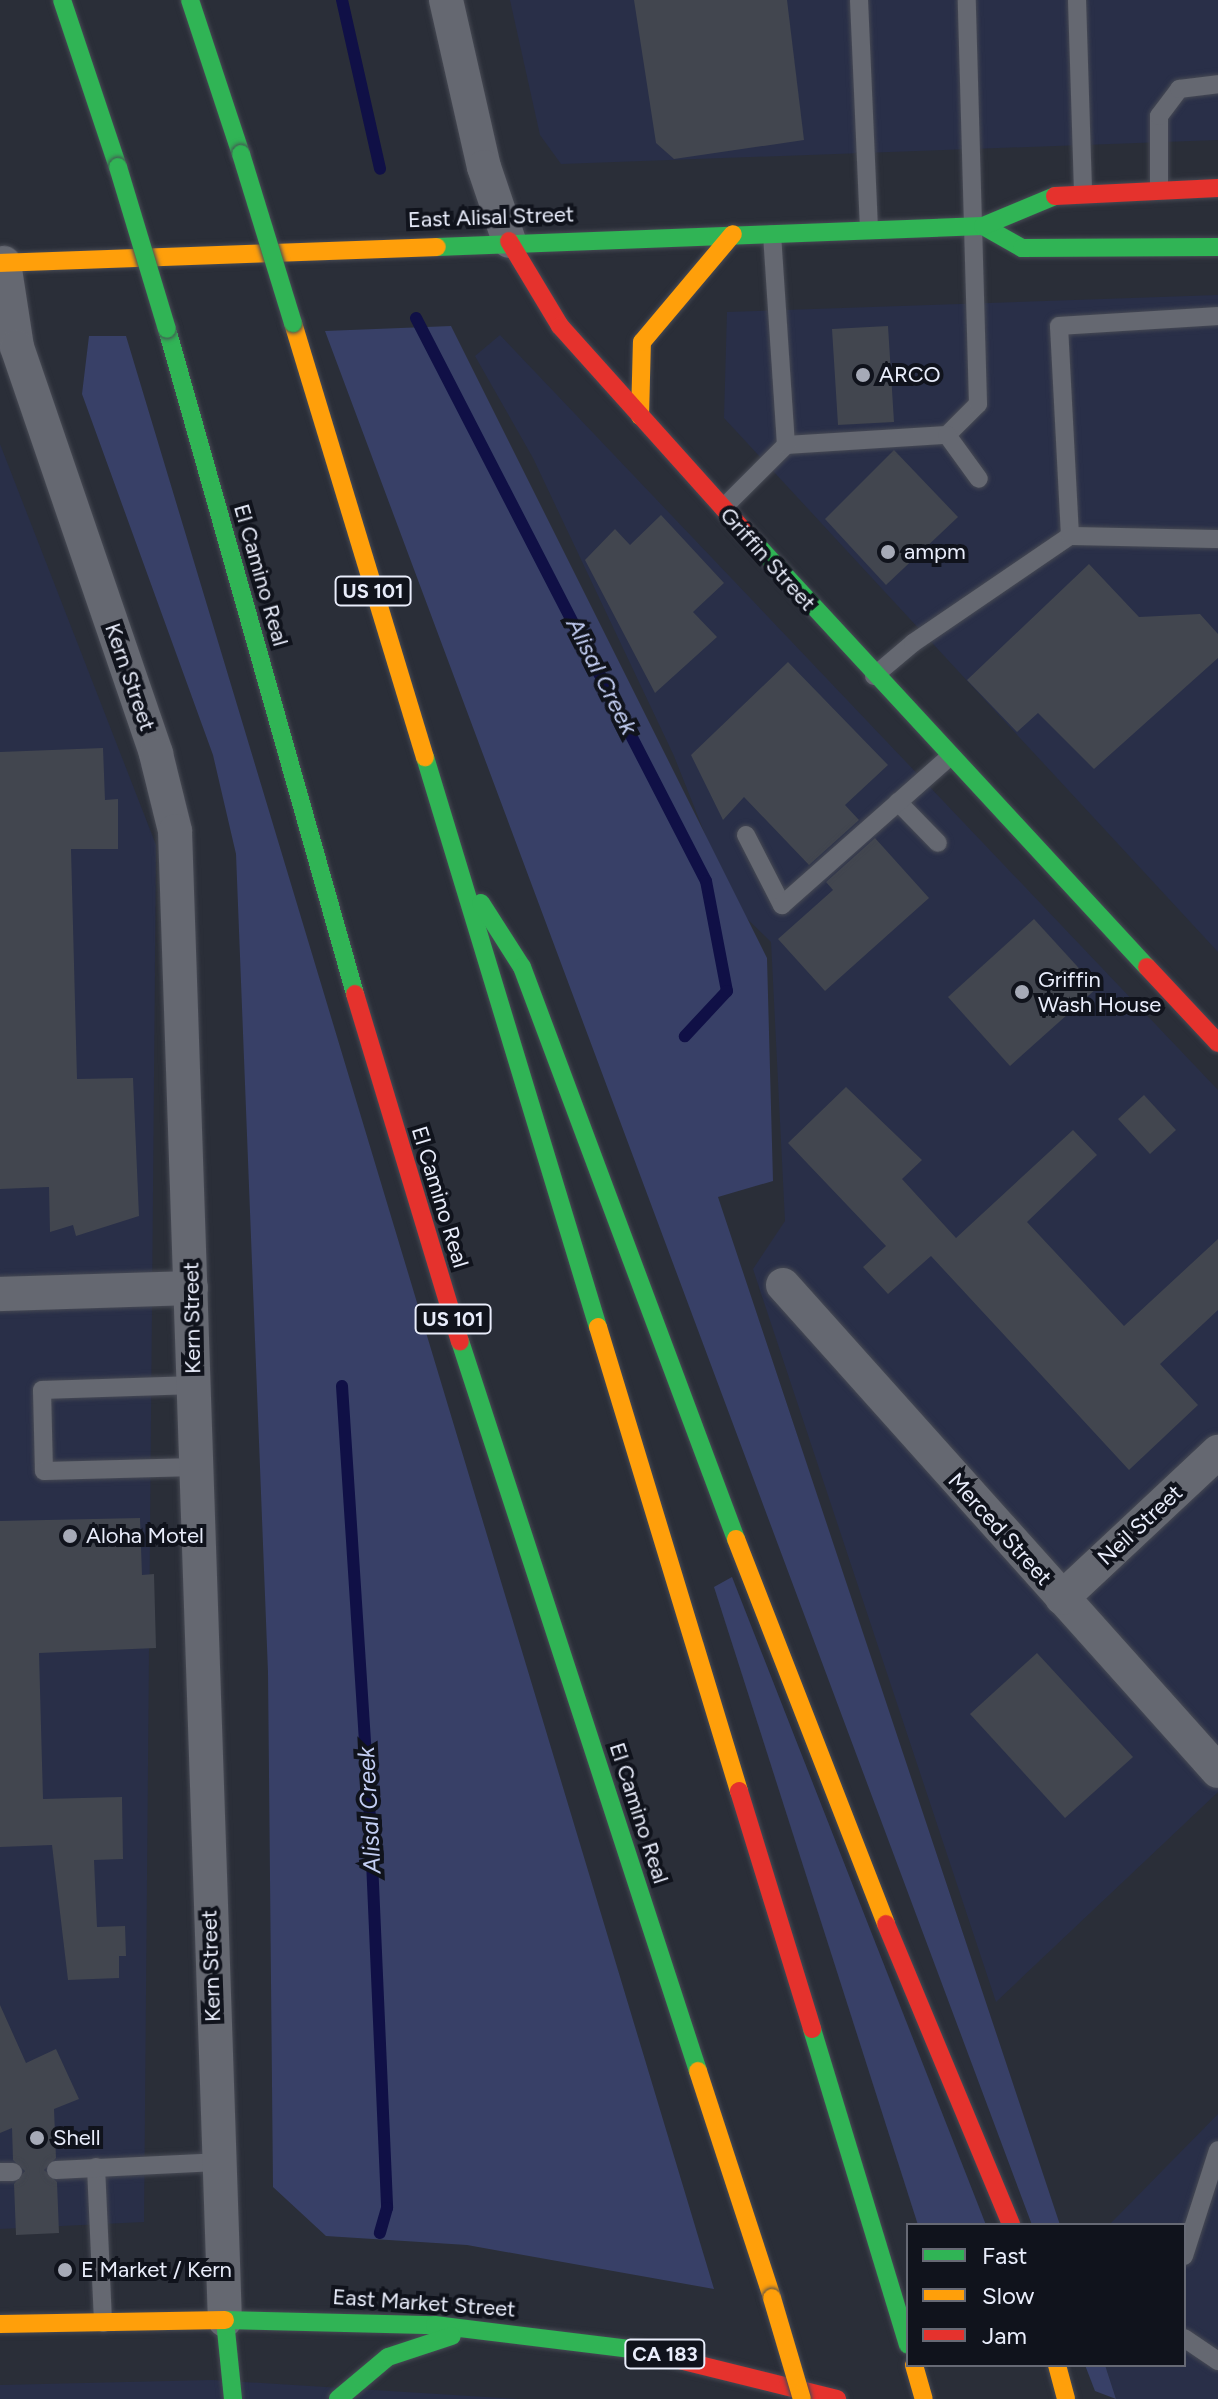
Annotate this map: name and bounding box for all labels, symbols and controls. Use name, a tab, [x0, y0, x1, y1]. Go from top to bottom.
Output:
street label: East Alisal Street	[407, 201, 575, 233]
place label: ARCO	[879, 362, 941, 388]
marker: ARCO	[854, 366, 872, 384]
street label: El Camino Real	[228, 501, 294, 649]
street label: Griffin Street	[715, 502, 821, 616]
place label: ampm	[904, 539, 966, 565]
marker: ampm	[879, 543, 897, 561]
road number: US 101	[333, 575, 413, 607]
water label: Alisal Creek	[560, 613, 644, 739]
street label: Kern Street	[99, 620, 161, 734]
place label: Griffin Wash House	[1038, 966, 1161, 1018]
marker: Griffin Wash House	[1013, 983, 1031, 1001]
street label: El Camino Real	[406, 1123, 474, 1271]
street label: Kern Street	[178, 1262, 206, 1374]
road number: US 101	[413, 1303, 493, 1335]
street label: Merced Street	[943, 1467, 1057, 1591]
street label: Neil Street	[1092, 1479, 1188, 1571]
place label: Aloha Motel	[86, 1523, 204, 1549]
marker: Aloha Motel	[61, 1527, 79, 1545]
street label: El Camino Real	[604, 1739, 674, 1887]
water label: Alisal Creek	[351, 1746, 387, 1874]
street label: Kern Street	[196, 1910, 226, 2022]
place label: Shell	[53, 2125, 100, 2151]
marker: Shell	[28, 2129, 46, 2147]
legend	[906, 2223, 1186, 2367]
text: Fast	[982, 2241, 1027, 2270]
place label: E Market / Kern	[81, 2257, 232, 2283]
marker: E Market / Kern	[56, 2261, 74, 2279]
text: Slow	[982, 2281, 1034, 2310]
street label: East Market Street	[332, 2283, 516, 2323]
text: Jam	[982, 2321, 1027, 2350]
road number: CA 183	[623, 2338, 707, 2370]

